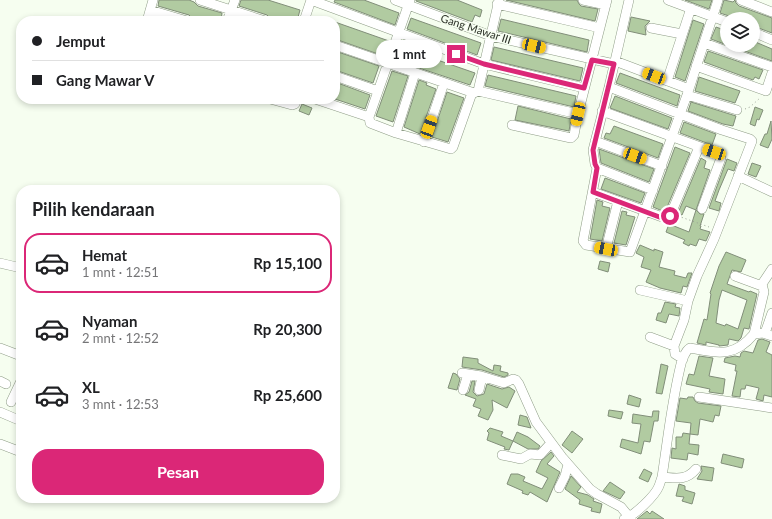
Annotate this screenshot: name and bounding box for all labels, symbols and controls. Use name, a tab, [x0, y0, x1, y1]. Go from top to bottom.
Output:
street label: Gang Mawar III	[439, 11, 513, 46]
map controls	[720, 12, 760, 52]
button: layers	[720, 12, 760, 52]
text: Jemput	[56, 32, 105, 50]
car	[521, 37, 547, 55]
callout: 1 mnt	[376, 40, 442, 68]
route end	[447, 45, 465, 63]
text: 1 mnt	[392, 46, 426, 62]
car	[641, 66, 667, 86]
text: Gang Mawar V	[56, 71, 154, 89]
car	[569, 101, 587, 127]
car	[419, 114, 439, 140]
car	[701, 142, 727, 162]
car	[622, 146, 648, 166]
text: Pilih kendaraan	[32, 198, 155, 220]
route start	[661, 207, 679, 225]
car	[593, 241, 619, 257]
icon: car	[34, 245, 70, 281]
text: Hemat	[82, 246, 127, 264]
text: Rp 15,100	[253, 254, 322, 272]
text: 1 mnt · 12:51	[82, 264, 159, 280]
icon: car	[34, 311, 70, 347]
text: Nyaman	[82, 312, 137, 330]
text: Rp 20,300	[253, 320, 322, 338]
text: 2 mnt · 12:52	[82, 330, 159, 346]
icon: car	[34, 377, 70, 413]
text: XL	[82, 378, 100, 396]
text: Rp 25,600	[253, 386, 322, 404]
text: 3 mnt · 12:53	[82, 396, 159, 412]
button: Pesan	[32, 449, 324, 495]

